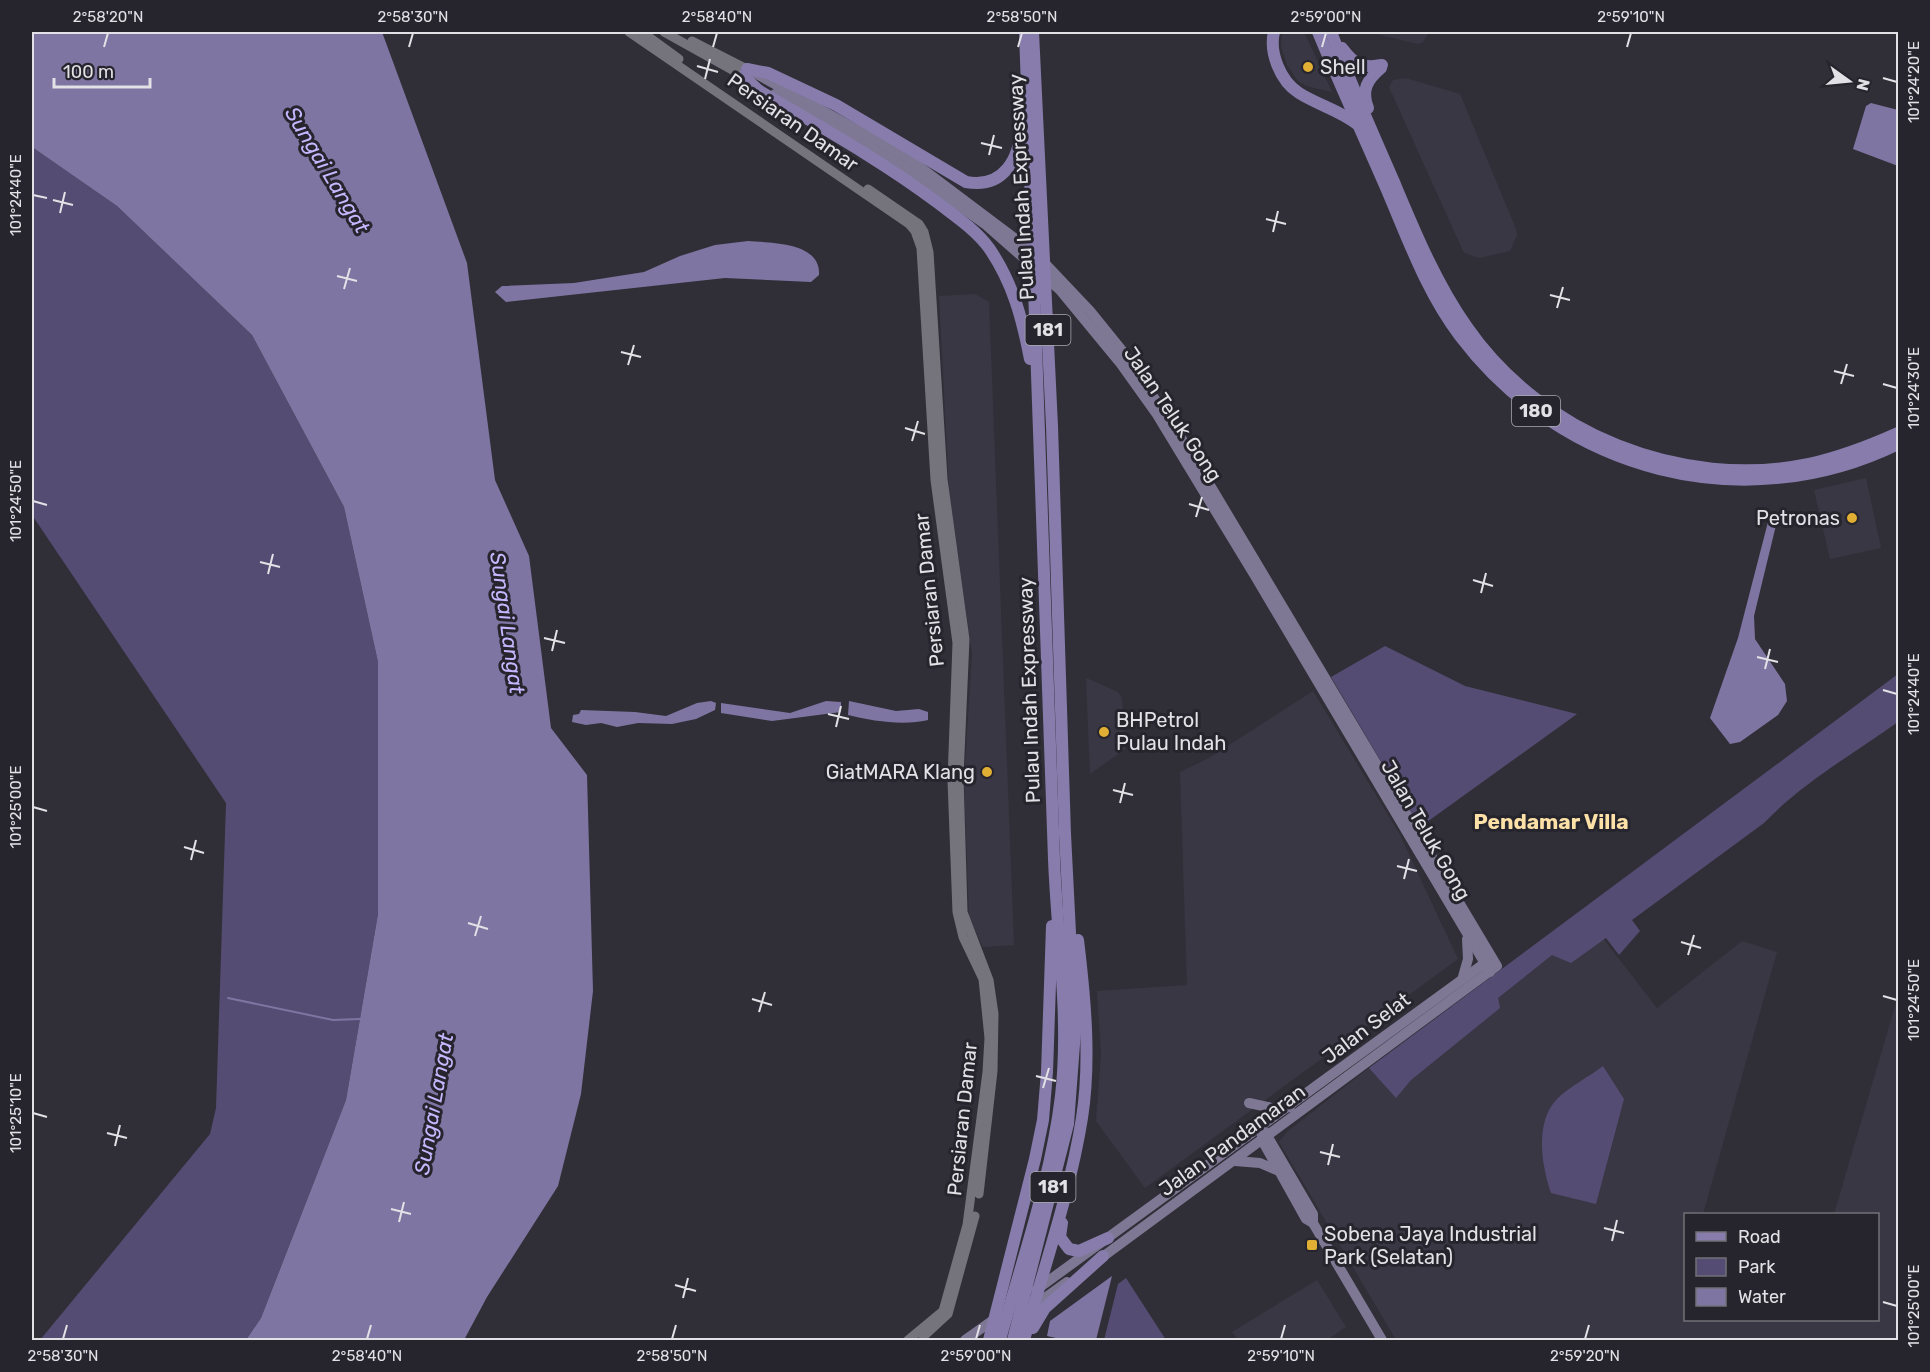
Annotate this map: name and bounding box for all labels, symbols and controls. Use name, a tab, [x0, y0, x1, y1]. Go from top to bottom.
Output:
text: 2°58'20"N	[73, 8, 143, 26]
text: 2°58'30"N	[378, 8, 448, 26]
text: 2°58'40"N	[682, 8, 752, 26]
text: 2°58'50"N	[987, 8, 1057, 26]
text: 2°59'00"N	[1291, 8, 1361, 26]
text: 2°59'10"N	[1597, 8, 1665, 26]
text: 101°24'20"E	[1905, 41, 1923, 123]
scale bar	[54, 51, 150, 89]
north arrow	[1819, 51, 1879, 111]
place label: Shell	[1320, 55, 1366, 79]
marker: Shell	[1301, 60, 1315, 74]
text: 100 m	[63, 61, 114, 83]
street label: Persiaran Damar	[723, 68, 863, 176]
street label: Pulau Indah Expressway	[1003, 73, 1039, 301]
text: N	[1852, 77, 1874, 93]
water label: Sungai Langat	[280, 102, 375, 238]
text: 101°24'40"E	[7, 154, 25, 236]
road number: 181	[1026, 315, 1070, 345]
street label: Jalan Teluk Gong	[1119, 342, 1227, 486]
text: 101°24'30"E	[1905, 347, 1923, 429]
road number: 180	[1512, 396, 1560, 426]
text: 101°24'50"E	[7, 460, 25, 542]
place label: Petronas	[1756, 506, 1840, 530]
marker: Petronas	[1845, 511, 1859, 525]
street label: Persiaran Damar	[909, 512, 949, 668]
water label: Sungai Langat	[485, 550, 530, 696]
street label: Pulau Indah Expressway	[1013, 576, 1045, 804]
text: 101°24'40"E	[1905, 653, 1923, 735]
place label: BHPetrol Pulau Indah	[1116, 708, 1226, 755]
marker: BHPetrol Pulau Indah	[1097, 725, 1111, 739]
street label: Jalan Teluk Gong	[1376, 756, 1476, 904]
place label: GiatMARA Klang	[826, 760, 975, 784]
marker: GiatMARA Klang	[980, 765, 994, 779]
text: 101°25'00"E	[7, 766, 25, 848]
district label: Pendamar Villa	[1473, 809, 1629, 834]
text: 101°24'50"E	[1905, 959, 1923, 1041]
street label: Jalan Selat	[1317, 987, 1415, 1069]
water label: Sungai Langat	[409, 1030, 458, 1177]
street label: Persiaran Damar	[942, 1041, 982, 1197]
text: 101°25'10"E	[7, 1073, 25, 1153]
street label: Jalan Pandamaran	[1154, 1079, 1310, 1201]
road number: 181	[1030, 1172, 1076, 1202]
legend	[1684, 1213, 1879, 1321]
place label: Sobena Jaya Industrial Park (Selatan)	[1324, 1222, 1537, 1269]
text: Road	[1738, 1226, 1781, 1248]
marker: Sobena Jaya Industrial Park (Selatan)	[1305, 1238, 1319, 1252]
text: Park	[1738, 1256, 1776, 1278]
text: 101°25'00"E	[1905, 1265, 1923, 1347]
text: Water	[1738, 1286, 1786, 1308]
text: 2°58'30"N	[28, 1347, 98, 1365]
text: 2°58'40"N	[332, 1347, 402, 1365]
text: 2°58'50"N	[637, 1347, 707, 1365]
text: 2°59'00"N	[941, 1347, 1011, 1365]
text: 2°59'10"N	[1247, 1347, 1315, 1365]
text: 2°59'20"N	[1550, 1347, 1620, 1365]

